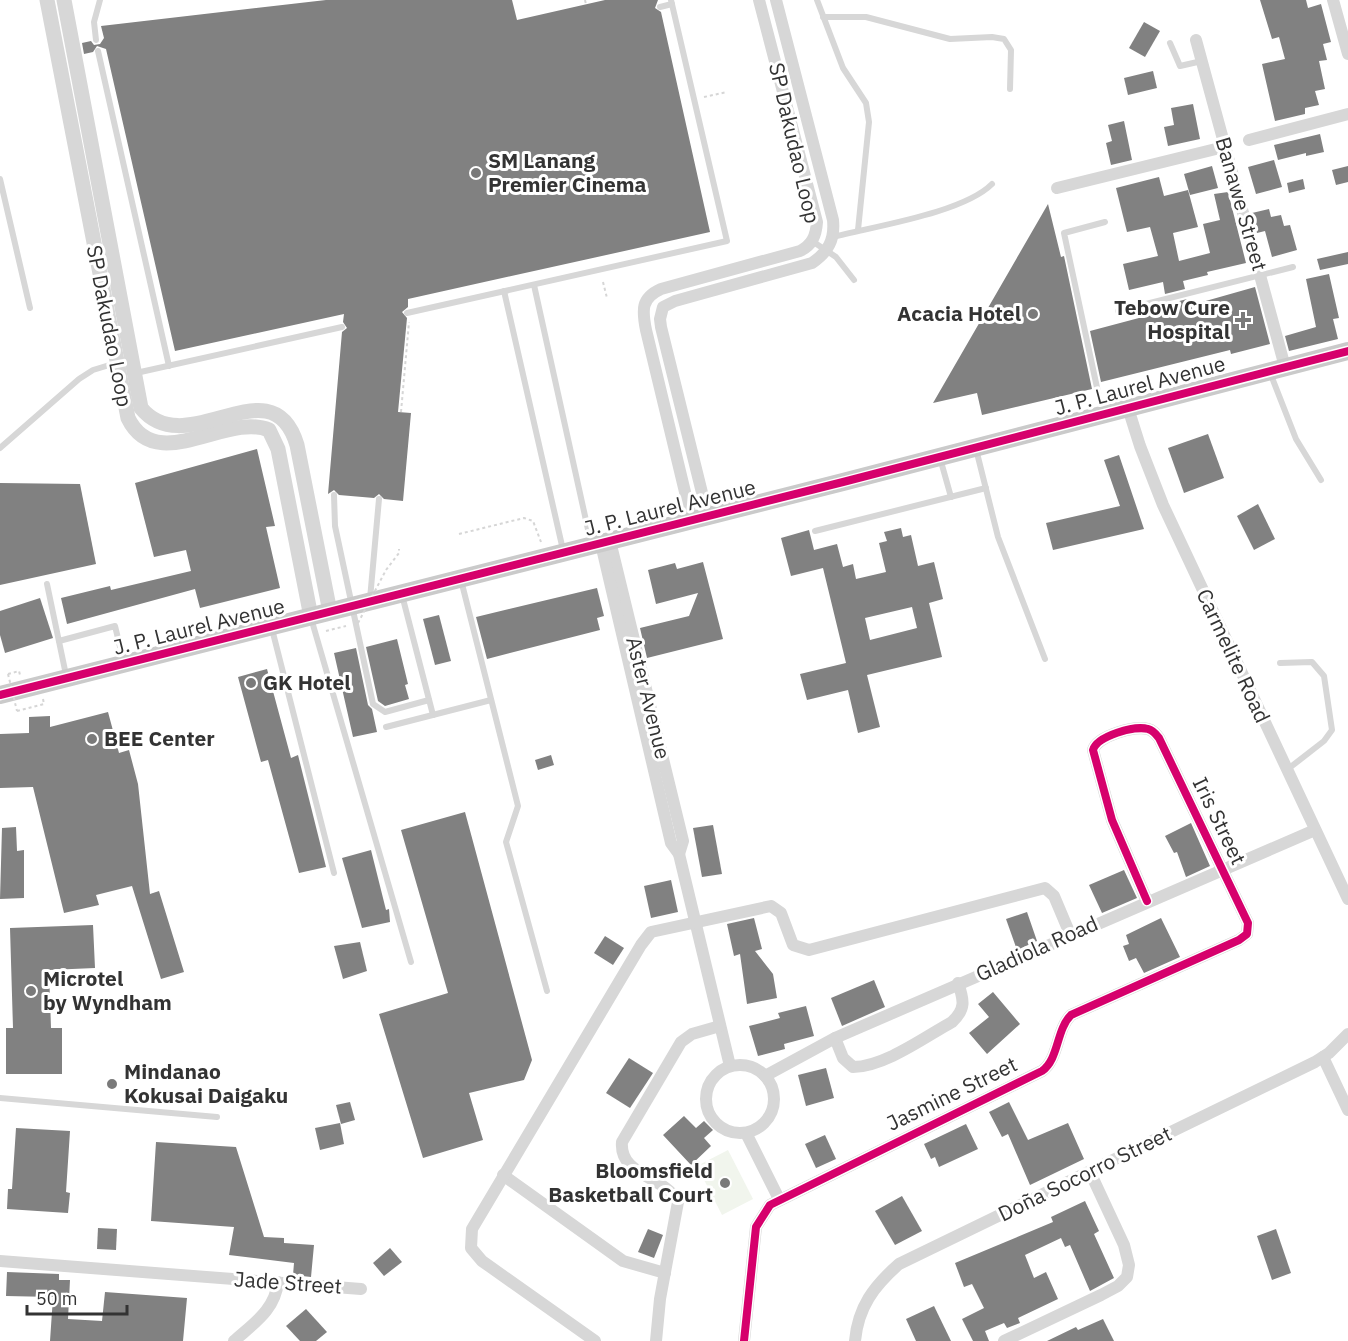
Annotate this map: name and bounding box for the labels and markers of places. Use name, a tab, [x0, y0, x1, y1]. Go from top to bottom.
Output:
place label: SM Lanang Premier Cinema	[488, 146, 647, 198]
marker: SM Lanang Premier Cinema	[469, 166, 483, 180]
place label: Tebow Cure Hospital	[1114, 293, 1230, 345]
place label: Acacia Hotel	[897, 299, 1021, 327]
marker: Acacia Hotel	[1026, 307, 1040, 321]
marker: Tebow Cure Hospital	[1234, 311, 1252, 329]
place label: GK Hotel	[263, 668, 351, 696]
marker: GK Hotel	[244, 676, 258, 690]
place label: BEE Center	[104, 724, 215, 752]
marker: BEE Center	[85, 732, 99, 746]
place label: Microtel by Wyndham	[43, 964, 172, 1016]
marker: Microtel by Wyndham	[24, 984, 38, 998]
place label: Mindanao Kokusai Daigaku	[124, 1057, 288, 1109]
marker: Mindanao Kokusai Daigaku	[105, 1077, 119, 1091]
place label: Bloomsfield Basketball Court	[548, 1156, 713, 1208]
marker: Bloomsfield Basketball Court	[718, 1176, 732, 1190]

